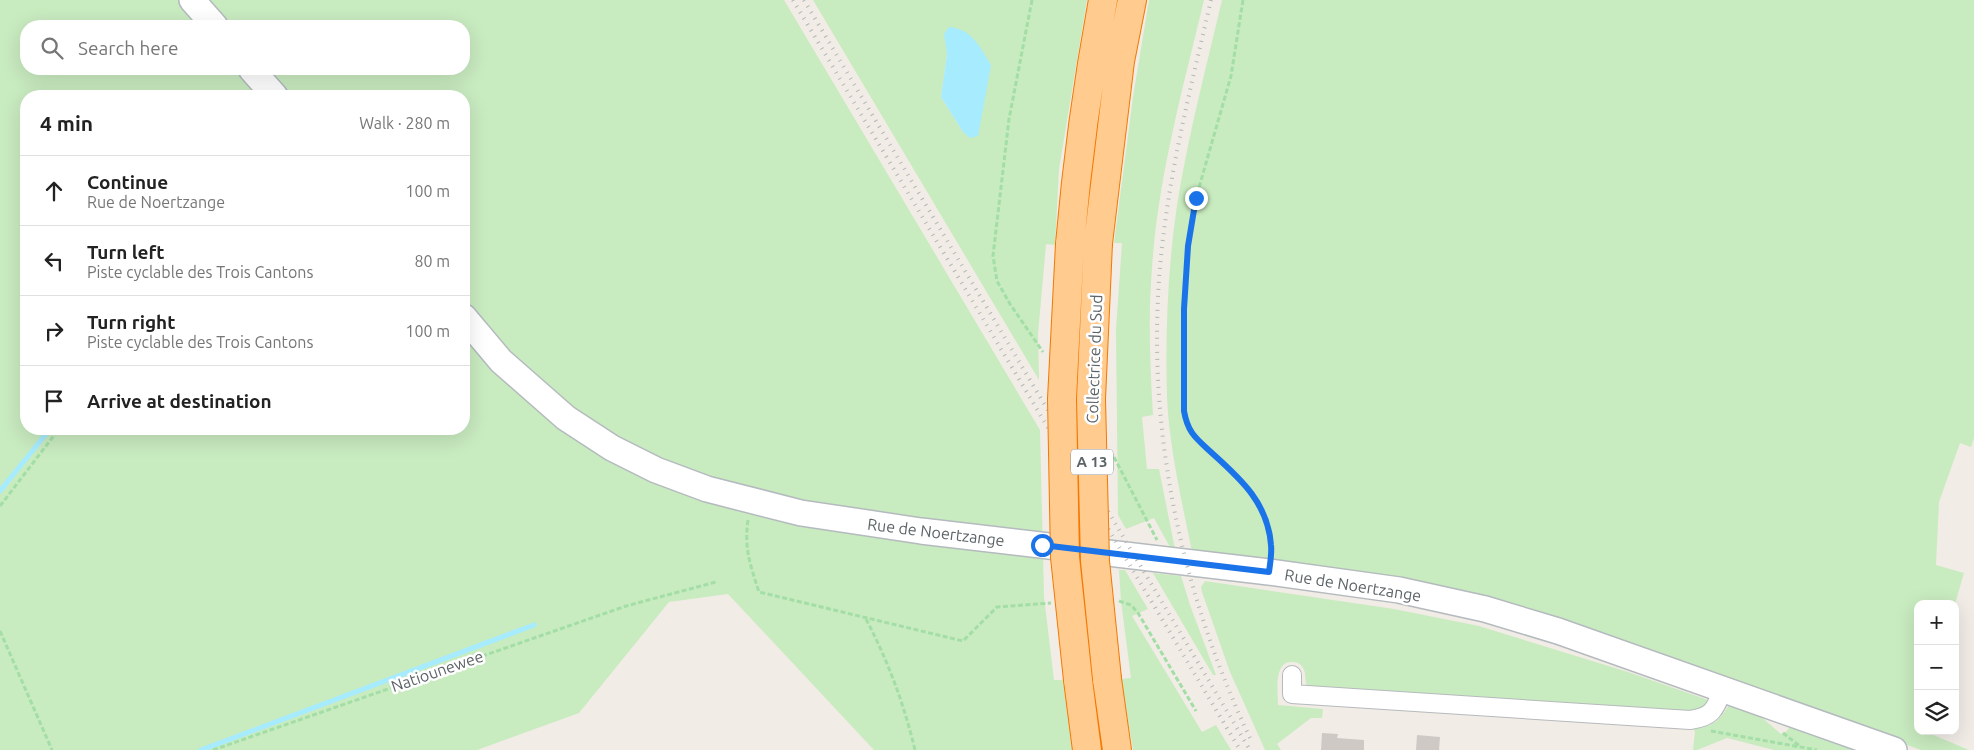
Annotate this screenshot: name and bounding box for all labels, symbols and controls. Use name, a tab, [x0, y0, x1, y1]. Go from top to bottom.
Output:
search box	[20, 20, 470, 75]
icon: search	[38, 34, 66, 62]
text: Search here	[78, 37, 178, 59]
text: 4 min	[40, 111, 93, 135]
text: Walk · 280 m	[359, 114, 450, 132]
text: Continue	[87, 171, 168, 193]
icon: ahead	[40, 177, 68, 205]
text: 100 m	[405, 182, 450, 200]
route end	[1185, 187, 1208, 210]
text: Rue de Noertzange	[87, 193, 225, 211]
text: Turn left	[87, 241, 165, 263]
icon: left	[40, 247, 68, 275]
text: 80 m	[414, 252, 450, 270]
text: Piste cyclable des Trois Cantons	[87, 263, 313, 281]
street label: Collectrice du Sud	[1083, 294, 1105, 424]
text: Turn right	[87, 311, 175, 333]
icon: right	[40, 317, 68, 345]
text: 100 m	[405, 322, 450, 340]
text: Piste cyclable des Trois Cantons	[87, 333, 313, 351]
icon: arrive	[40, 387, 68, 415]
text: Arrive at destination	[87, 390, 272, 412]
road number: A 13	[1071, 450, 1113, 474]
street label: Rue de Noertzange	[866, 515, 1006, 549]
route start	[1031, 534, 1054, 557]
street label: Rue de Noertzange	[1283, 565, 1423, 605]
map controls	[1914, 600, 1959, 735]
button: +	[1914, 600, 1959, 645]
button: −	[1914, 645, 1959, 690]
street label: Natiounewee	[389, 647, 485, 695]
button: layers	[1914, 690, 1959, 735]

